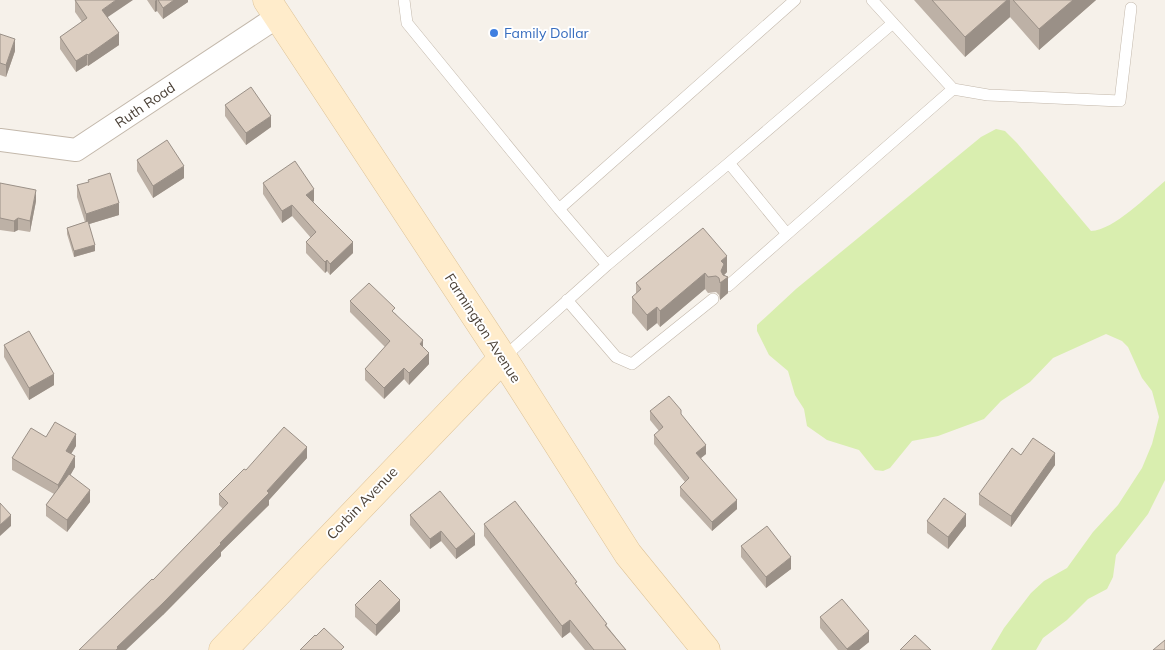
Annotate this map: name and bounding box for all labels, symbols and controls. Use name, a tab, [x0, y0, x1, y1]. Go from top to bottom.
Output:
place label: Family Dollar	[504, 24, 590, 42]
marker: Family Dollar	[488, 27, 500, 39]
street label: Ruth Road	[111, 78, 179, 132]
street label: Farmington Avenue	[441, 270, 525, 386]
street label: Corbin Avenue	[323, 463, 401, 543]

